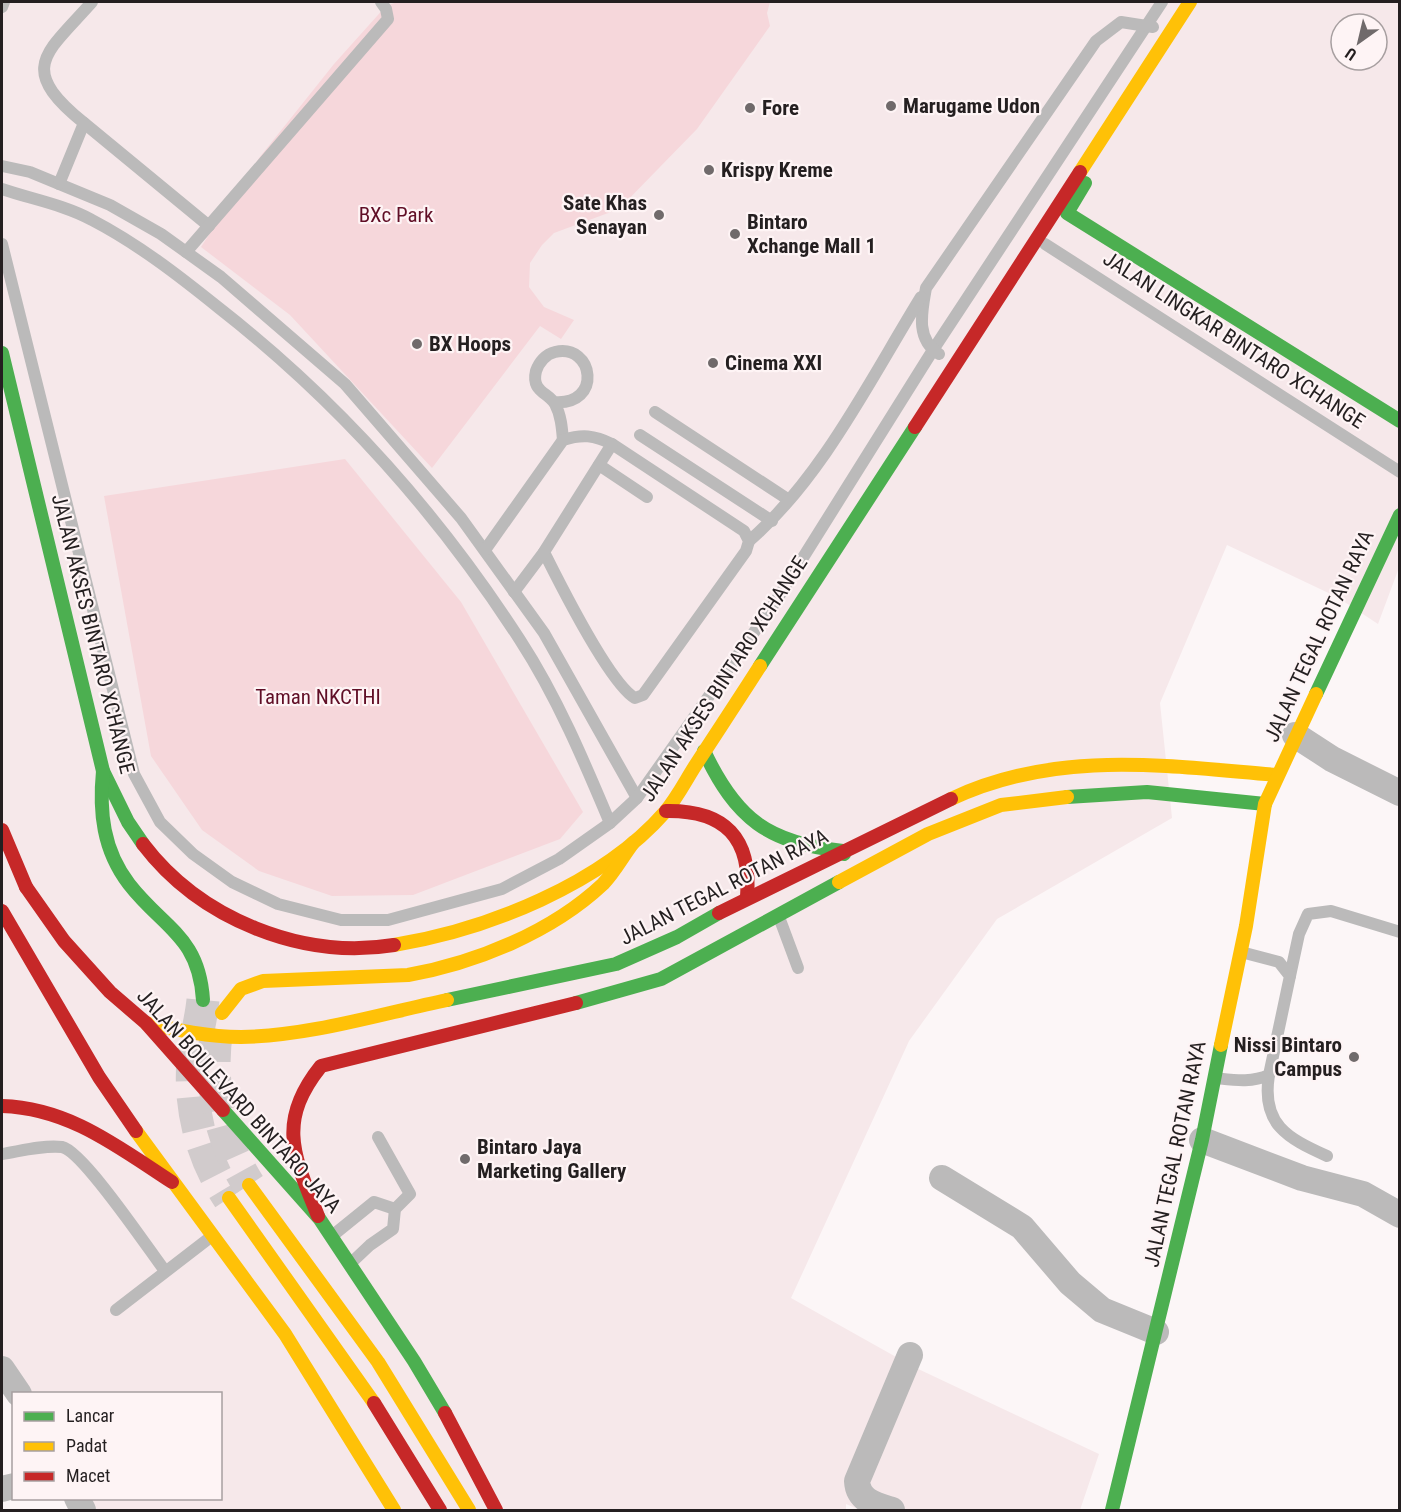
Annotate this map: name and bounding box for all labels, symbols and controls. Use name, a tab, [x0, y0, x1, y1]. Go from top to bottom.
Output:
north arrow	[1329, 12, 1389, 72]
text: U	[1342, 44, 1360, 64]
place label: Marugame Udon	[903, 94, 1040, 118]
place label: Fore	[762, 96, 799, 120]
marker: Marugame Udon	[884, 99, 898, 113]
marker: Fore	[743, 101, 757, 115]
place label: Krispy Kreme	[721, 158, 833, 182]
marker: Krispy Kreme	[702, 163, 716, 177]
place label: Sate Khas Senayan	[563, 191, 647, 239]
park label: BXc Park	[359, 203, 434, 227]
marker: Sate Khas Senayan	[652, 208, 666, 222]
place label: Bintaro Xchange Mall 1	[747, 210, 876, 258]
marker: Bintaro Xchange Mall 1	[728, 227, 742, 241]
street label: JALAN LINGKAR BINTARO XCHANGE	[1099, 246, 1369, 434]
place label: BX Hoops	[429, 332, 511, 356]
marker: BX Hoops	[410, 337, 424, 351]
place label: Cinema XXI	[725, 351, 822, 375]
marker: Cinema XXI	[706, 356, 720, 370]
street label: JALAN AKSES BINTARO XCHANGE	[47, 492, 139, 776]
street label: JALAN TEGAL ROTAN RAYA	[1259, 526, 1379, 746]
street label: JALAN AKSES BINTARO XCHANGE	[636, 552, 812, 806]
park label: Taman NKCTHI	[255, 685, 381, 709]
street label: JALAN TEGAL ROTAN RAYA	[616, 824, 832, 950]
street label: JALAN BOULEVARD BINTARO JAYA	[132, 984, 346, 1218]
place label: Nissi Bintaro Campus	[1234, 1033, 1342, 1081]
street label: JALAN TEGAL ROTAN RAYA	[1139, 1039, 1211, 1269]
marker: Nissi Bintaro Campus	[1347, 1050, 1361, 1064]
place label: Bintaro Jaya Marketing Gallery	[477, 1135, 627, 1183]
marker: Bintaro Jaya Marketing Gallery	[458, 1152, 472, 1166]
legend	[12, 1392, 222, 1500]
text: Lancar	[66, 1405, 115, 1426]
text: Padat	[66, 1435, 107, 1456]
text: Macet	[66, 1465, 110, 1486]

